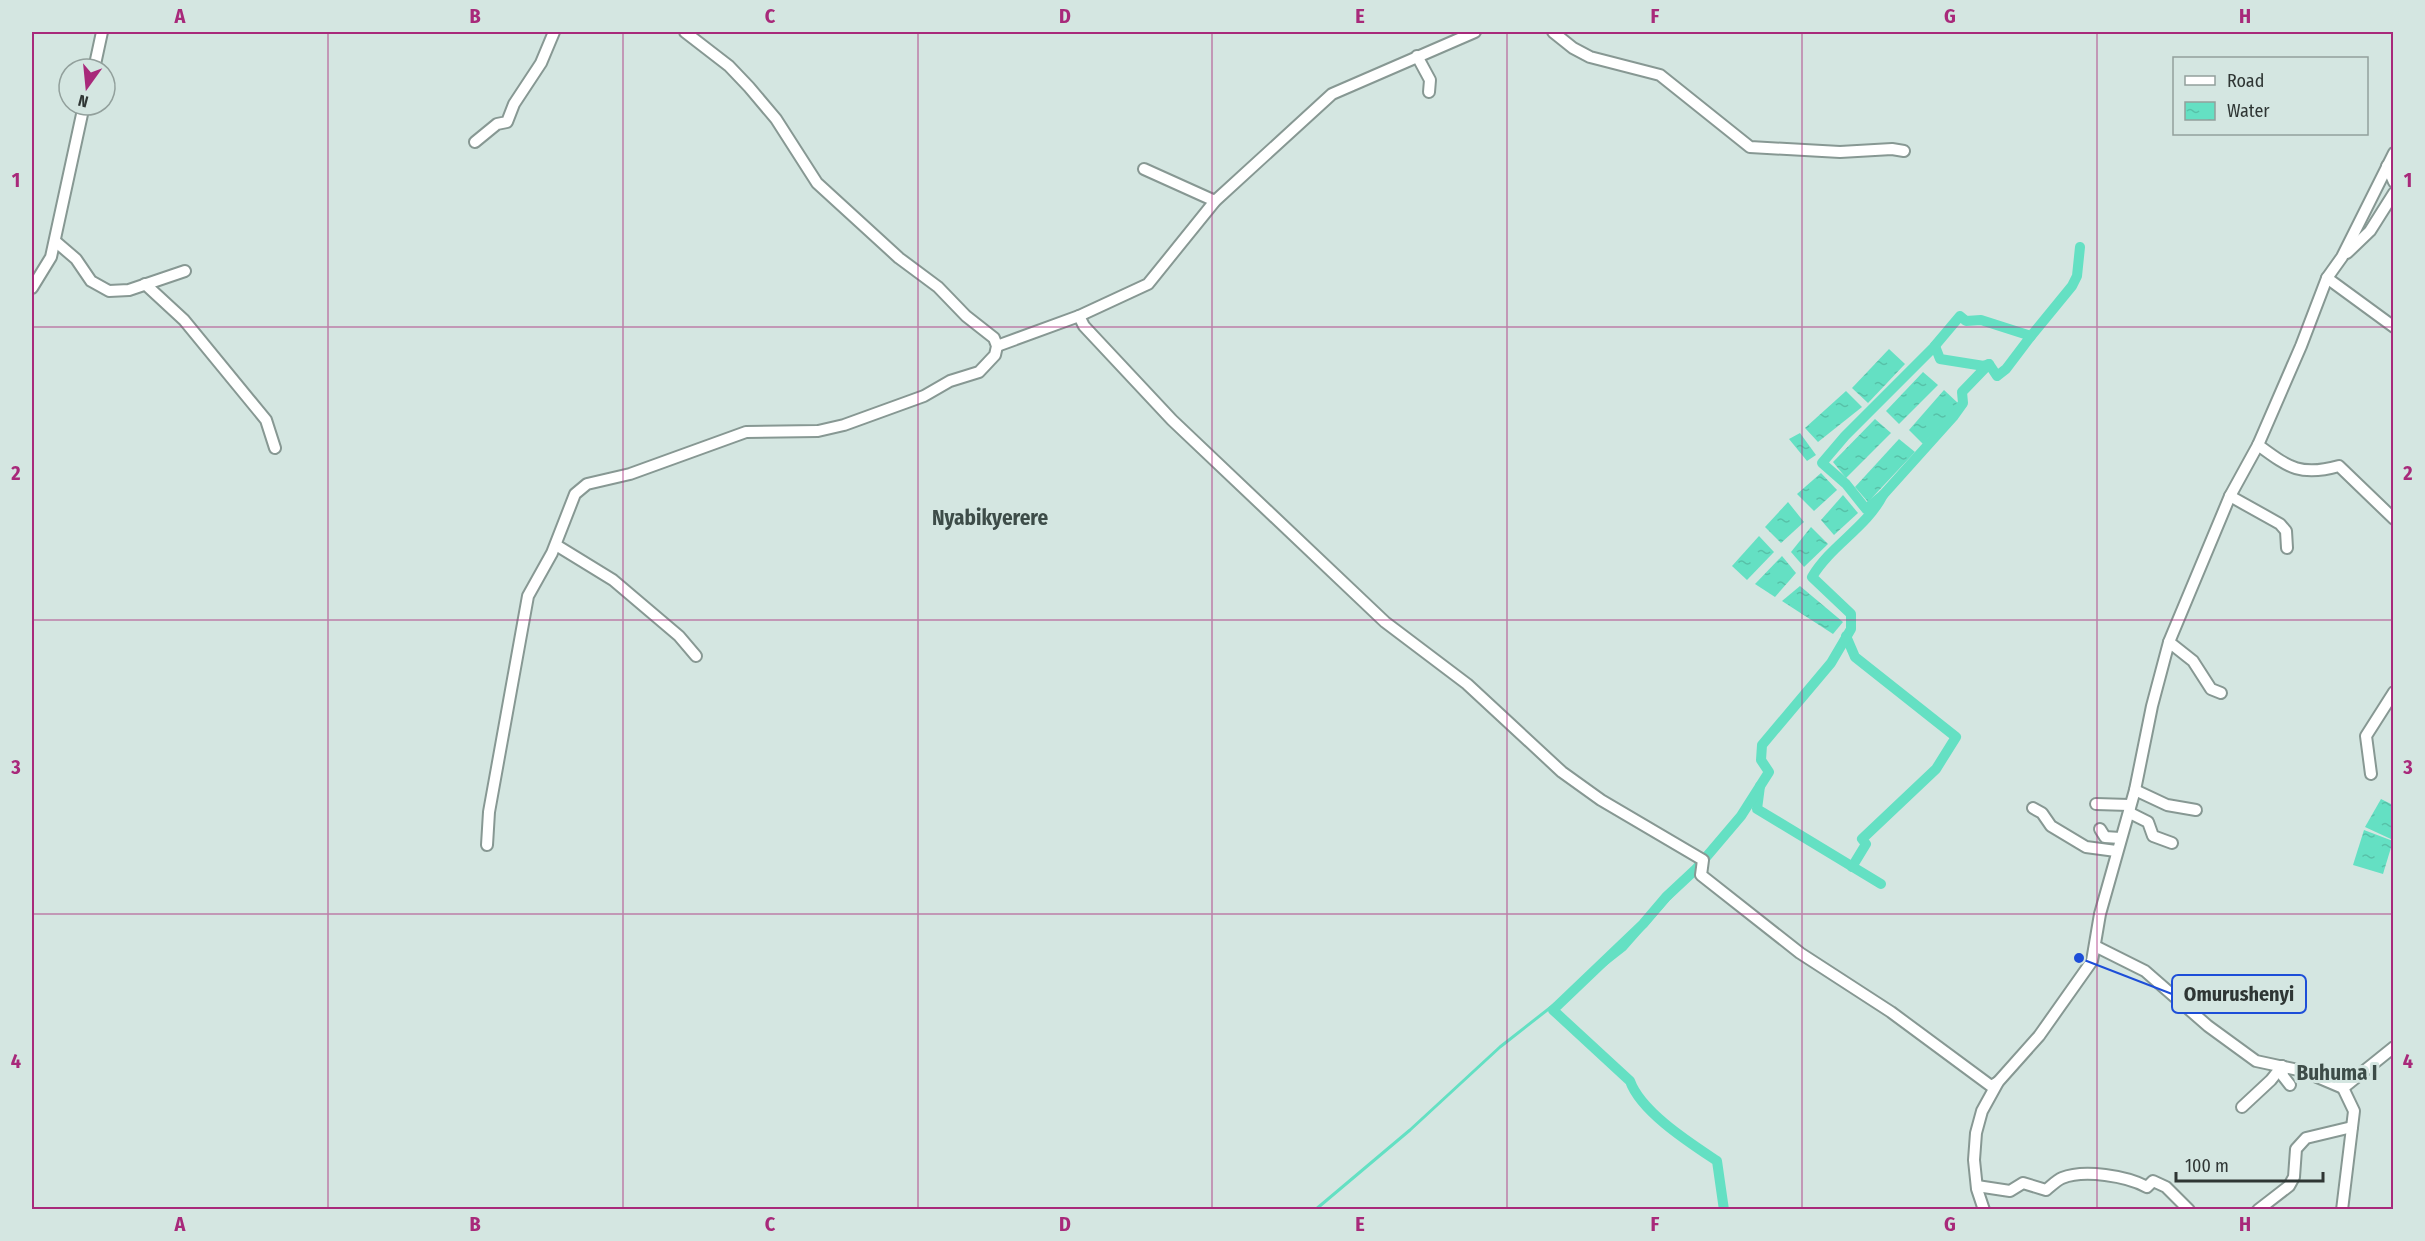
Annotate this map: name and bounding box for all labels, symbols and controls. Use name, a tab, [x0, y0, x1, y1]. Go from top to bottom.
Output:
text: A	[174, 4, 187, 28]
text: B	[469, 4, 481, 28]
text: C	[765, 4, 776, 28]
text: D	[1059, 4, 1071, 28]
text: E	[1355, 4, 1365, 28]
text: F	[1651, 4, 1660, 28]
text: G	[1944, 4, 1956, 28]
text: H	[2239, 4, 2251, 28]
north arrow	[57, 57, 117, 117]
legend	[2173, 57, 2368, 135]
text: Road	[2227, 70, 2264, 92]
text: N	[76, 91, 90, 111]
text: Water	[2227, 100, 2270, 122]
text: 1	[12, 168, 20, 192]
text: 1	[2404, 168, 2412, 192]
text: 2	[10, 461, 21, 485]
text: 2	[2402, 461, 2413, 485]
district label: Nyabikyerere	[932, 505, 1048, 531]
text: 3	[10, 755, 21, 779]
text: 3	[2402, 755, 2413, 779]
callout: Omurushenyi	[2172, 975, 2306, 1013]
text: Omurushenyi	[2184, 982, 2294, 1006]
text: 4	[11, 1049, 21, 1073]
text: 4	[2403, 1049, 2413, 1073]
district label: Buhuma I	[2296, 1060, 2378, 1086]
scale bar	[2176, 1145, 2323, 1183]
text: 100 m	[2185, 1155, 2229, 1177]
text: A	[174, 1212, 187, 1236]
text: B	[469, 1212, 481, 1236]
text: C	[765, 1212, 776, 1236]
text: D	[1059, 1212, 1071, 1236]
text: E	[1355, 1212, 1365, 1236]
text: F	[1651, 1212, 1660, 1236]
text: G	[1944, 1212, 1956, 1236]
text: H	[2239, 1212, 2251, 1236]

